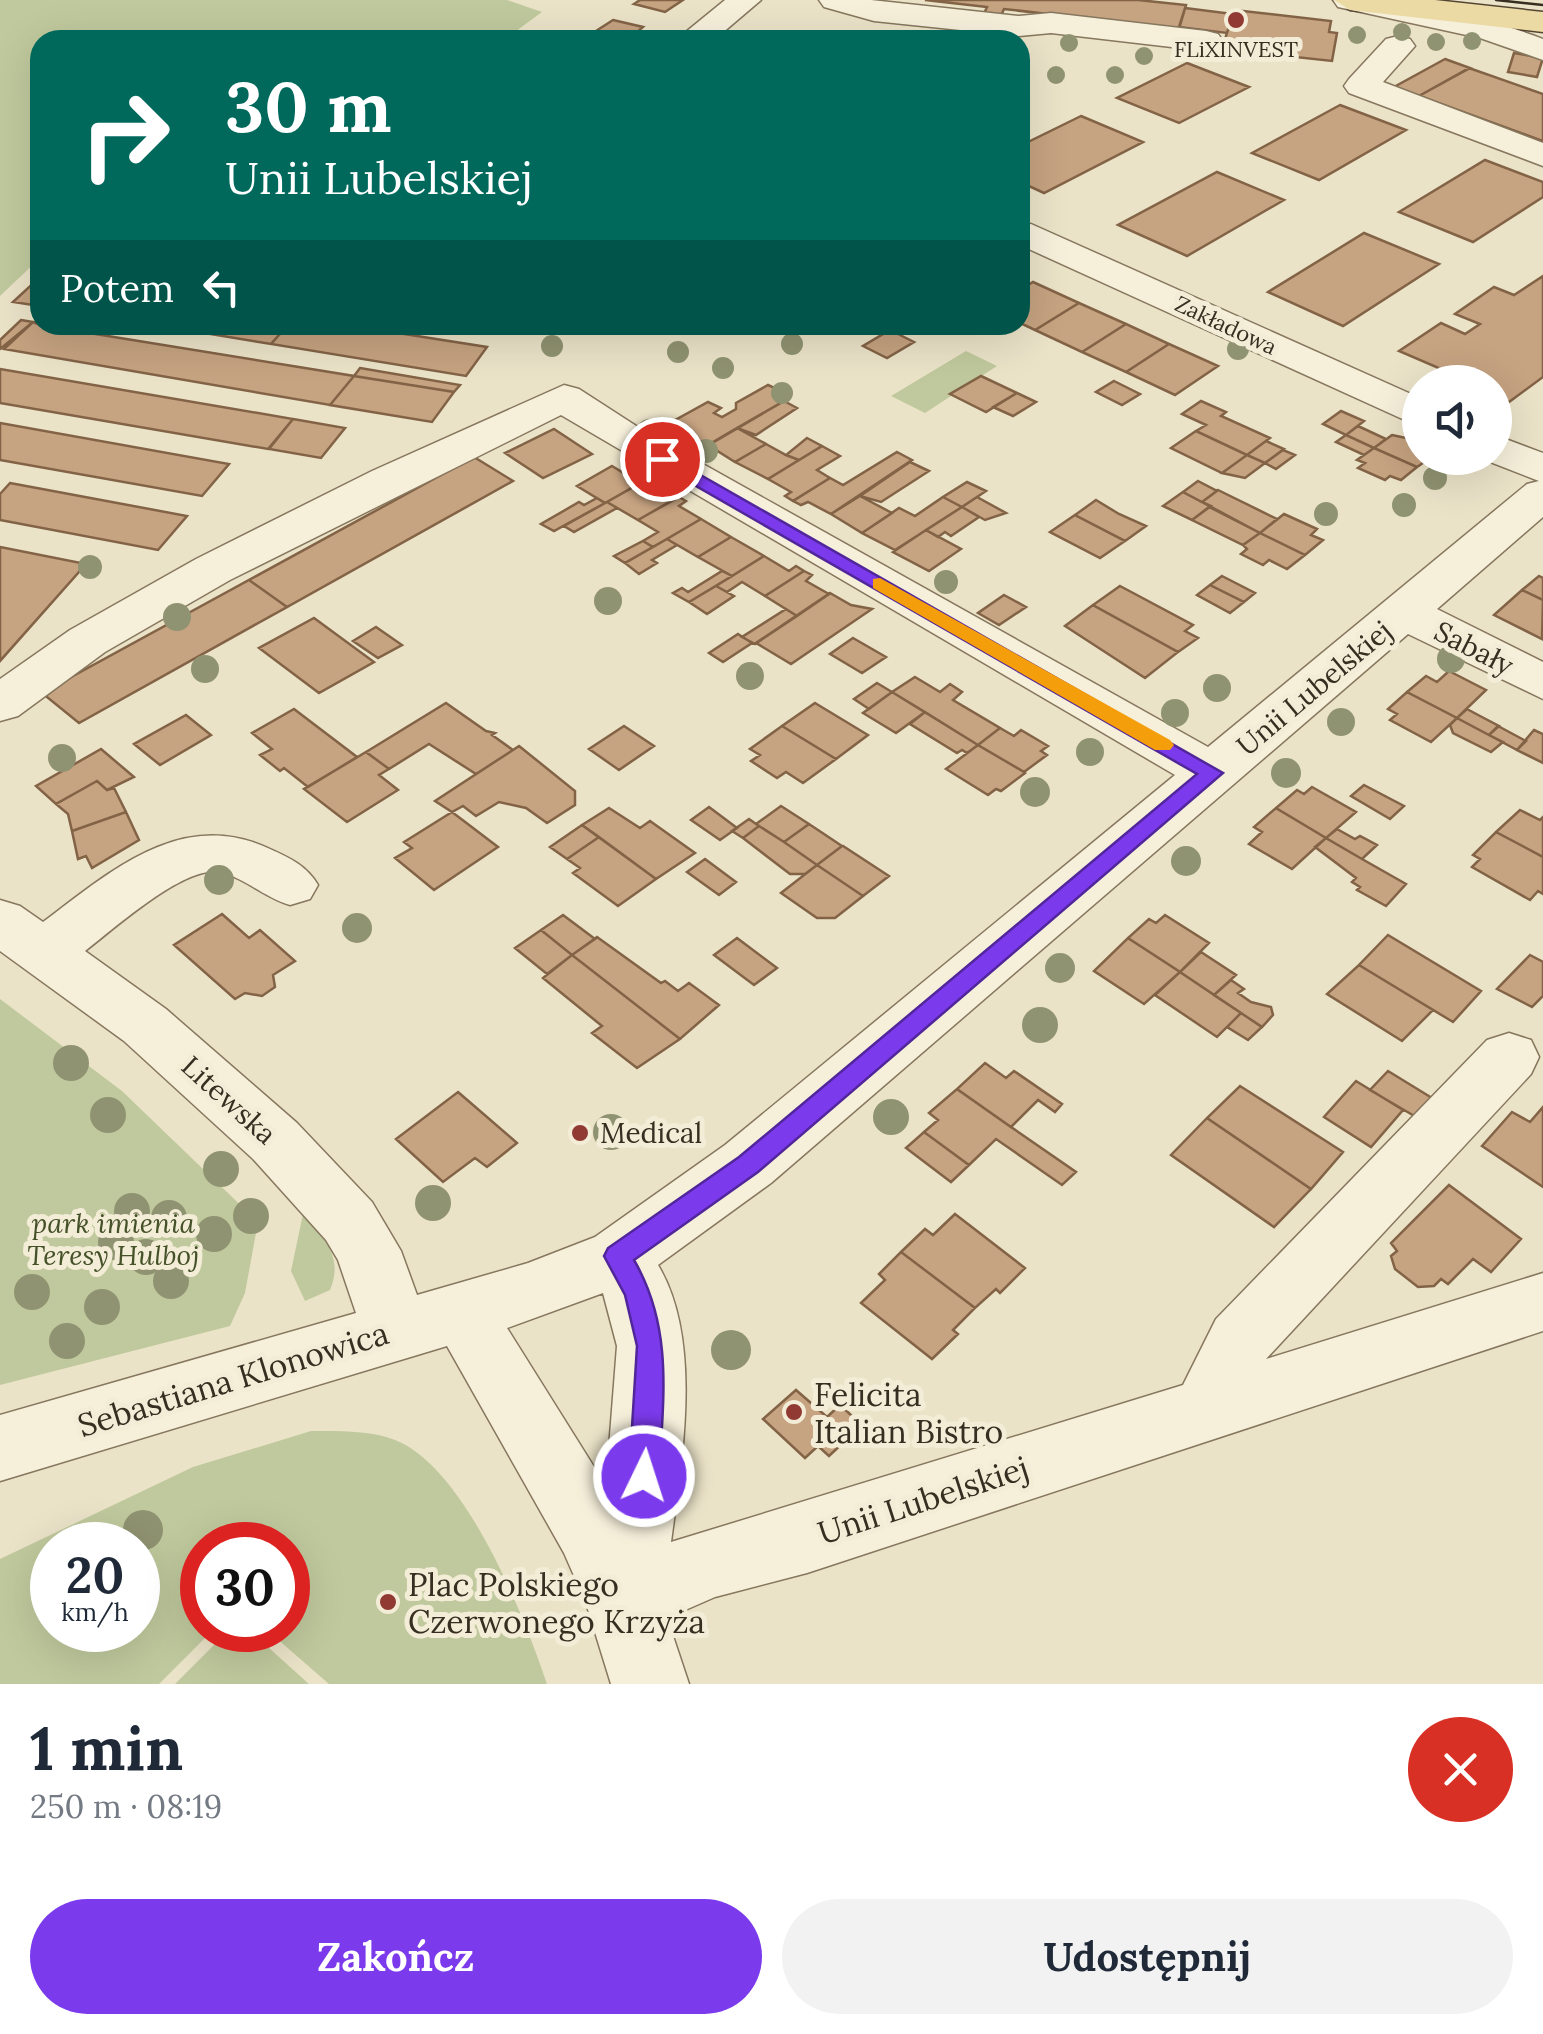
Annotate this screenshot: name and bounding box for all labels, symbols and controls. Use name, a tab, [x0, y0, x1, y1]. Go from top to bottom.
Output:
marker: FLiXINVEST	[1225, 9, 1247, 31]
place label: FLiXINVEST	[1174, 35, 1298, 63]
text: 30 m	[225, 62, 392, 151]
icon: right	[60, 70, 190, 200]
text: Unii Lubelskiej	[225, 149, 533, 206]
icon: left	[194, 260, 249, 315]
text: Potem	[60, 264, 174, 312]
street label: Zakładowa	[1171, 289, 1281, 361]
map controls	[1402, 365, 1512, 475]
button: sound	[1402, 365, 1512, 475]
pin	[620, 417, 705, 502]
icon: arrive	[635, 432, 690, 487]
street label: Unii Lubelskiej	[1229, 613, 1399, 763]
street label: Sabały	[1428, 613, 1520, 683]
street label: Litewska	[174, 1048, 284, 1152]
place label: Medical	[600, 1115, 702, 1151]
marker: Medical	[569, 1122, 591, 1144]
park label: park imienia Teresy Hulboj	[27, 1205, 199, 1273]
street label: Sebastiana Klonowica	[73, 1312, 393, 1446]
place label: Felicita Italian Bistro	[814, 1374, 1003, 1452]
marker: Felicita Italian Bistro	[783, 1401, 805, 1423]
position arrow	[592, 1424, 696, 1528]
street label: Unii Lubelskiej	[813, 1447, 1033, 1553]
speed limit sign: 30	[180, 1522, 310, 1652]
text: 20	[66, 1543, 124, 1607]
place label: Plac Polskiego Czerwonego Krzyża	[408, 1564, 705, 1642]
marker: Plac Polskiego Czerwonego Krzyża	[377, 1591, 399, 1613]
text: km/h	[61, 1596, 129, 1628]
text: 1 min	[30, 1710, 183, 1786]
button: close	[1408, 1717, 1513, 1822]
text: 250 m · 08:19	[30, 1786, 222, 1827]
button: Zakończ	[30, 1899, 762, 2014]
button: Udostępnij	[782, 1899, 1513, 2014]

